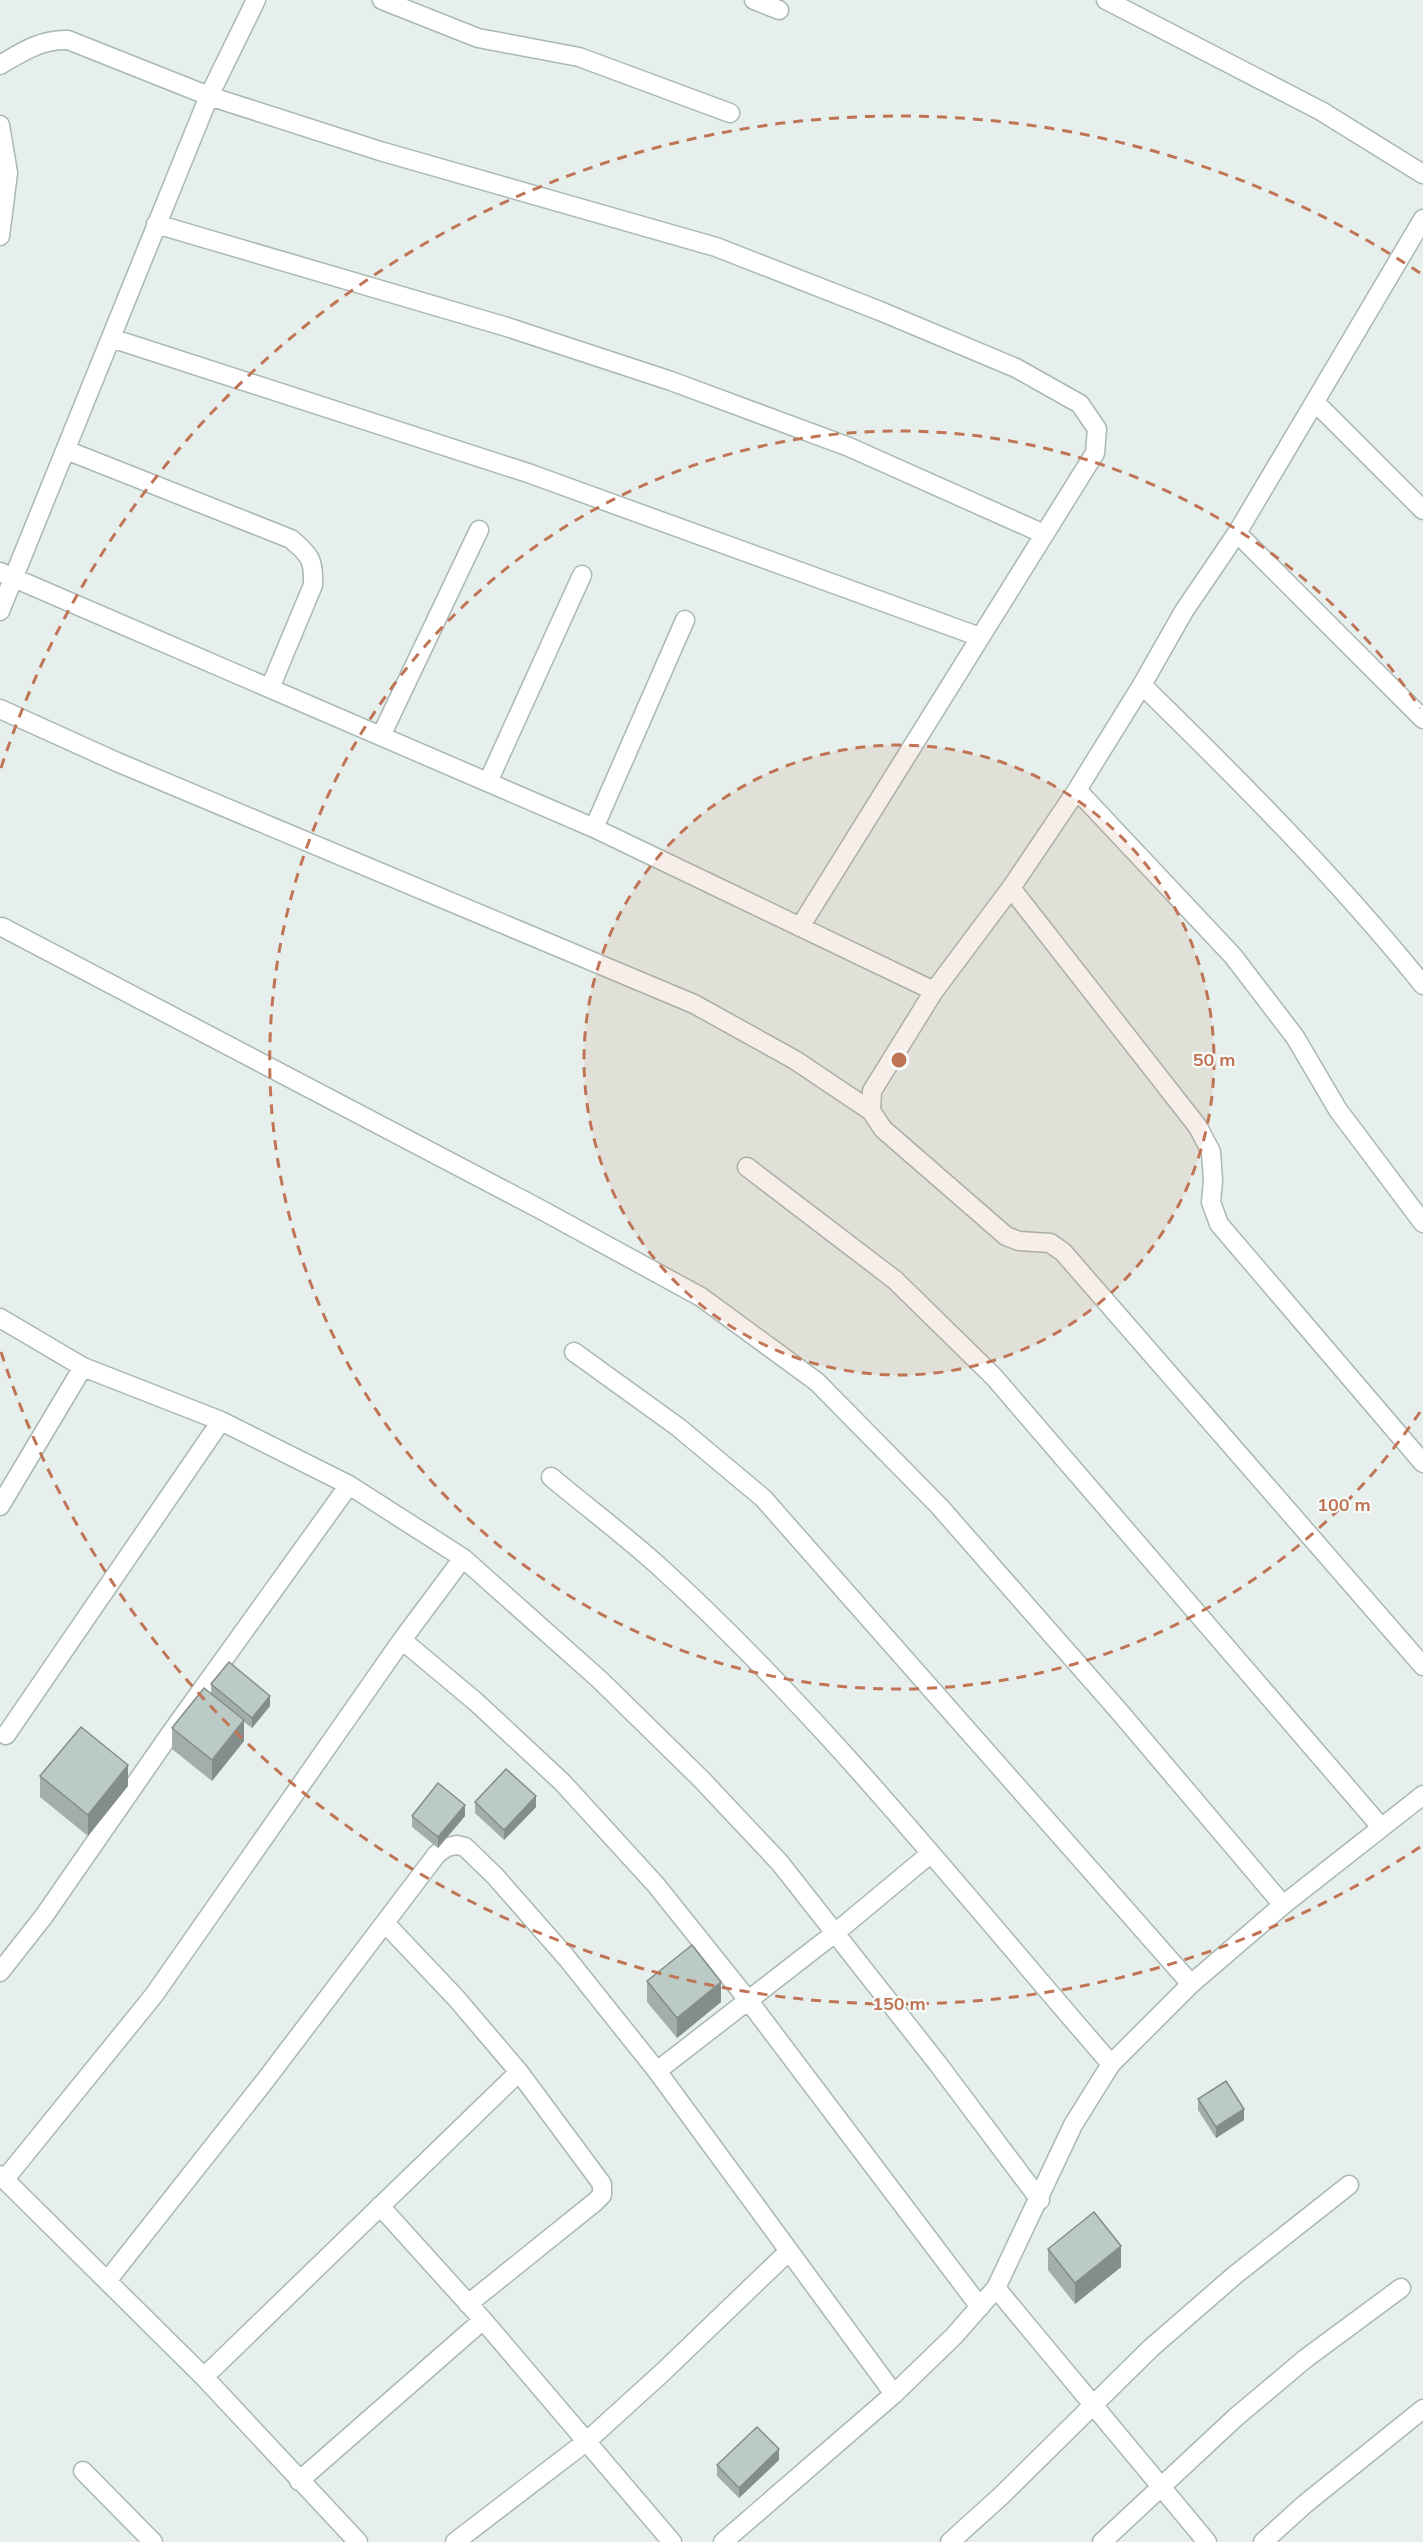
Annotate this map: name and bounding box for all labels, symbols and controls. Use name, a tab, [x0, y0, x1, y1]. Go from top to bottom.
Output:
text: 50 m	[1193, 1048, 1235, 1071]
centre of rings	[889, 1050, 909, 1070]
text: 100 m	[1317, 1493, 1371, 1516]
text: 150 m	[872, 1992, 926, 2015]

